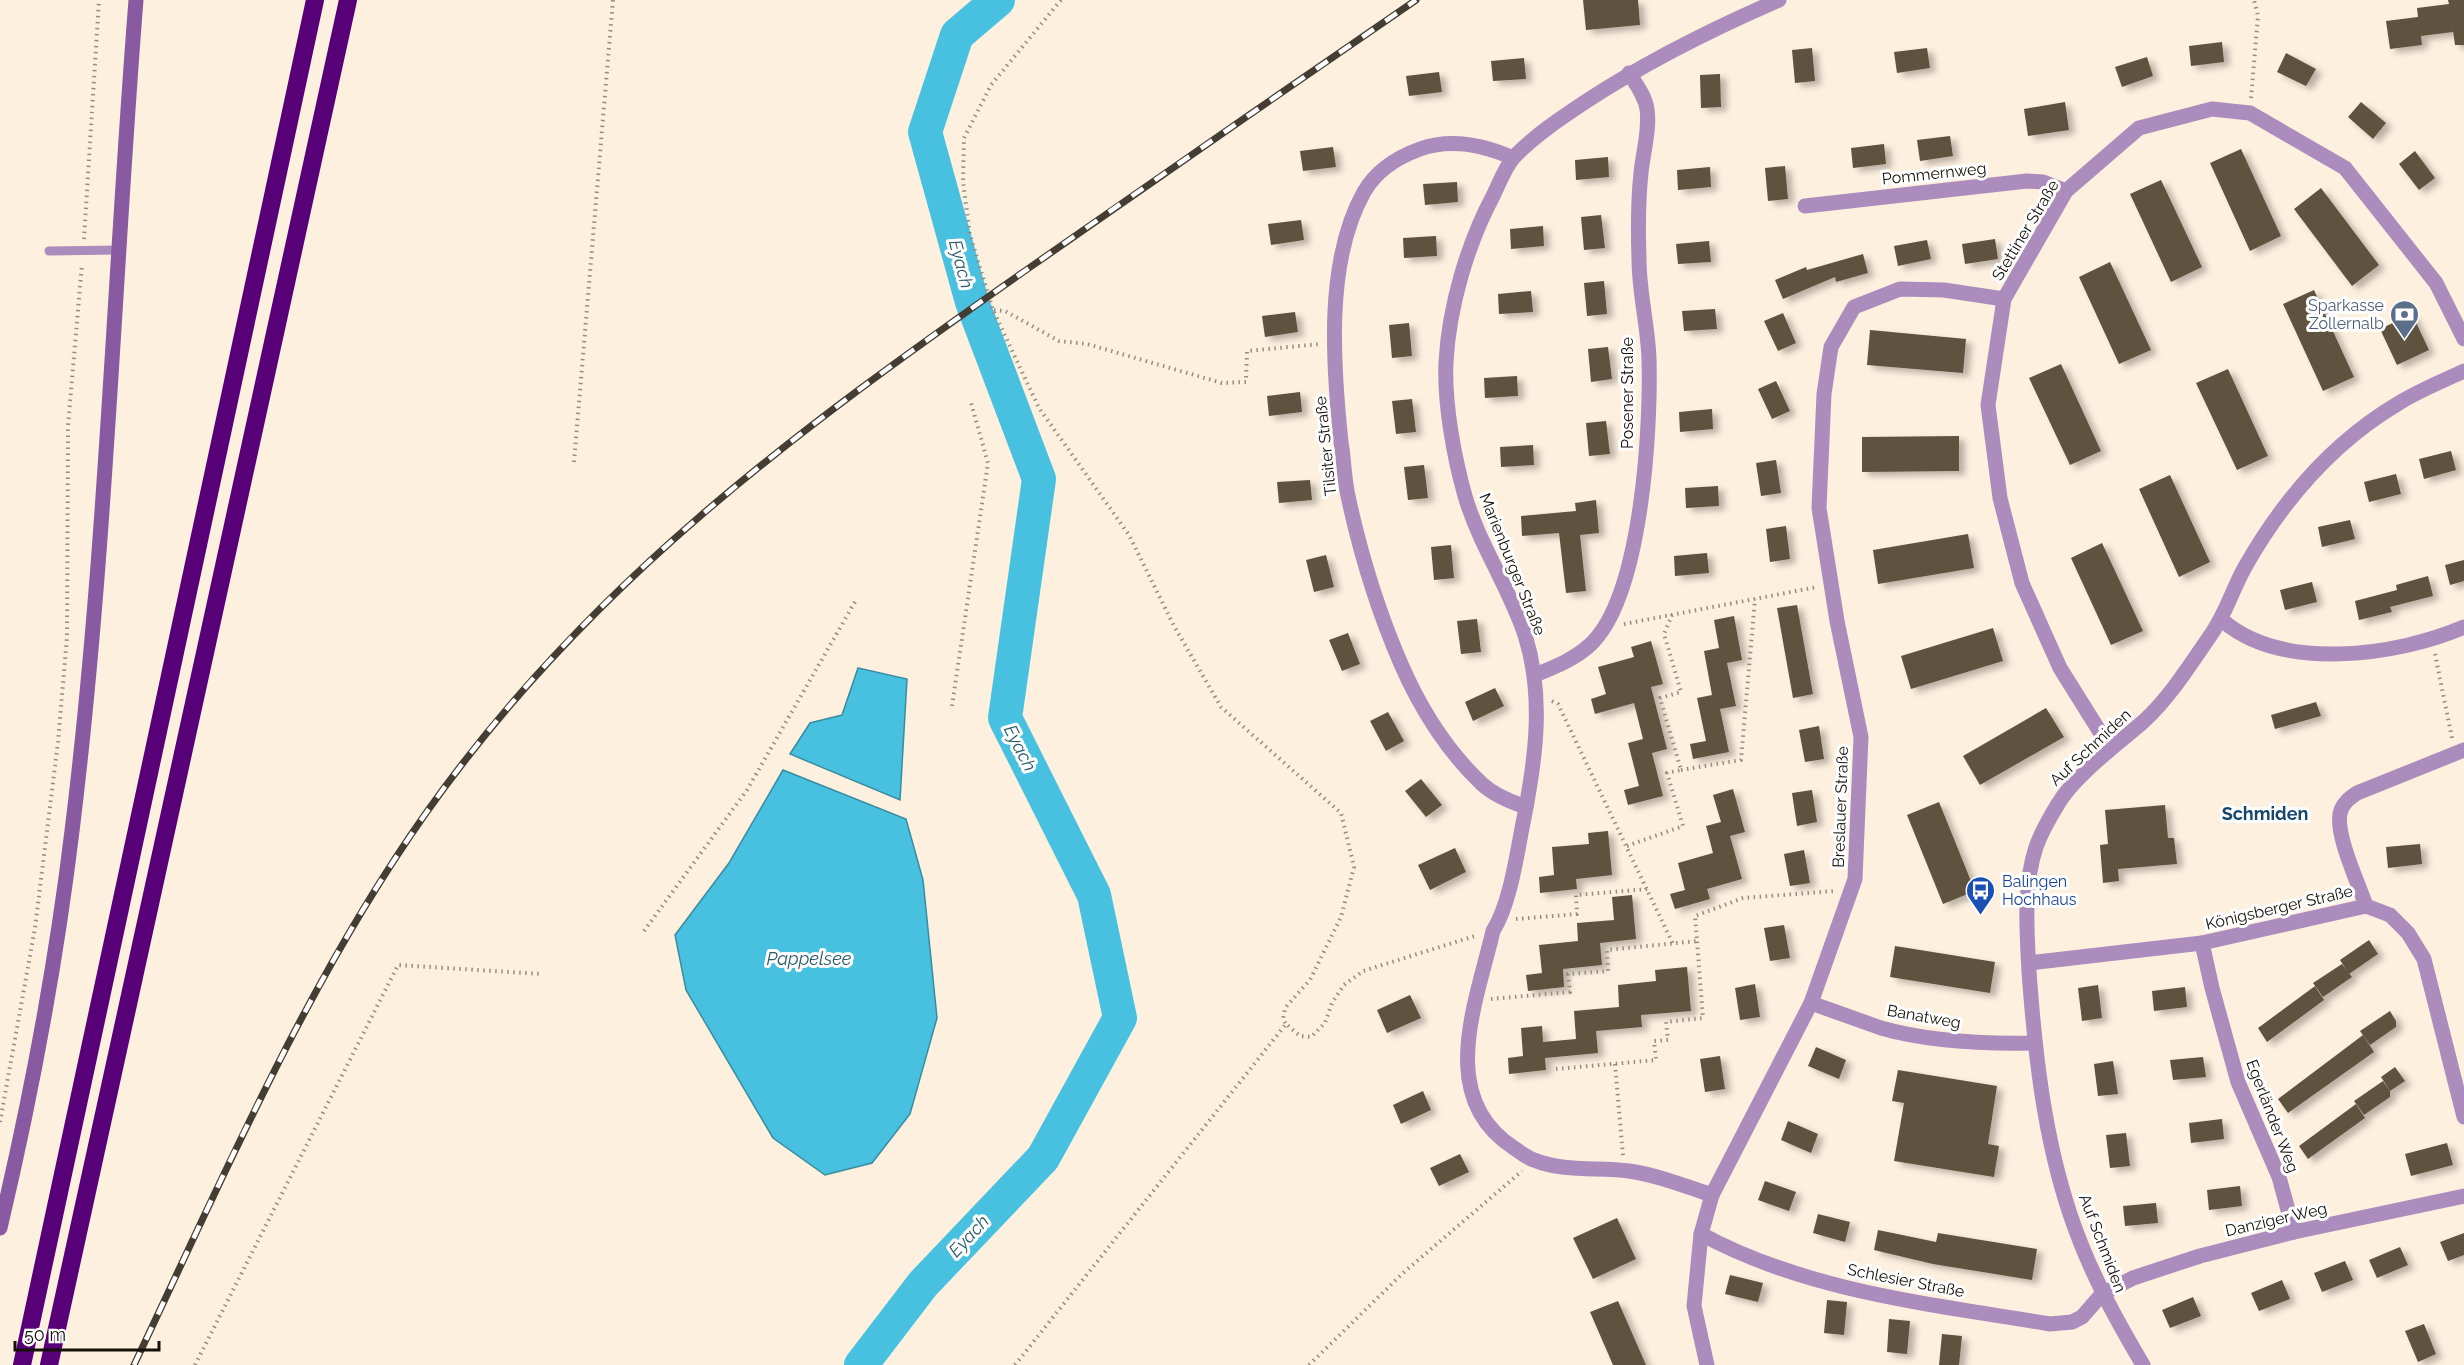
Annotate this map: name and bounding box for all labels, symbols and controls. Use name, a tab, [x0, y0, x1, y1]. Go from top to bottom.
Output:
street label: Pommernweg	[1881, 159, 1987, 188]
street label: Stettiner Straße	[1988, 177, 2063, 284]
water label: Eyach	[945, 237, 978, 290]
place label: Sparkasse Zollernalb	[2308, 296, 2384, 333]
bank icon: Sparkasse Zollernalb	[2389, 298, 2421, 340]
street label: Posener Straße	[1618, 337, 1637, 449]
street label: Tilsiter Straße	[1311, 395, 1340, 497]
street label: Marienburger Straße	[1475, 490, 1550, 638]
street label: Auf Schmiden	[2046, 705, 2135, 790]
water label: Eyach	[1000, 721, 1041, 775]
street label: Breslauer Straße	[1829, 746, 1852, 868]
district label: Schmiden	[2222, 803, 2308, 824]
place label: Balingen Hochhaus	[2002, 872, 2077, 909]
bus stop icon: Balingen Hochhaus	[1965, 874, 1997, 916]
street label: Königsberger Straße	[2204, 881, 2355, 934]
water label: Pappelsee	[767, 948, 852, 969]
street label: Banatweg	[1885, 1001, 1962, 1032]
street label: Egerländer Weg	[2242, 1057, 2303, 1176]
street label: Auf Schmiden	[2075, 1191, 2130, 1295]
street label: Danziger Weg	[2223, 1199, 2329, 1240]
water label: Eyach	[944, 1210, 993, 1261]
street label: Schlesier Straße	[1846, 1260, 1966, 1301]
scale bar	[15, 1314, 159, 1352]
text: 50 m	[24, 1324, 66, 1345]

